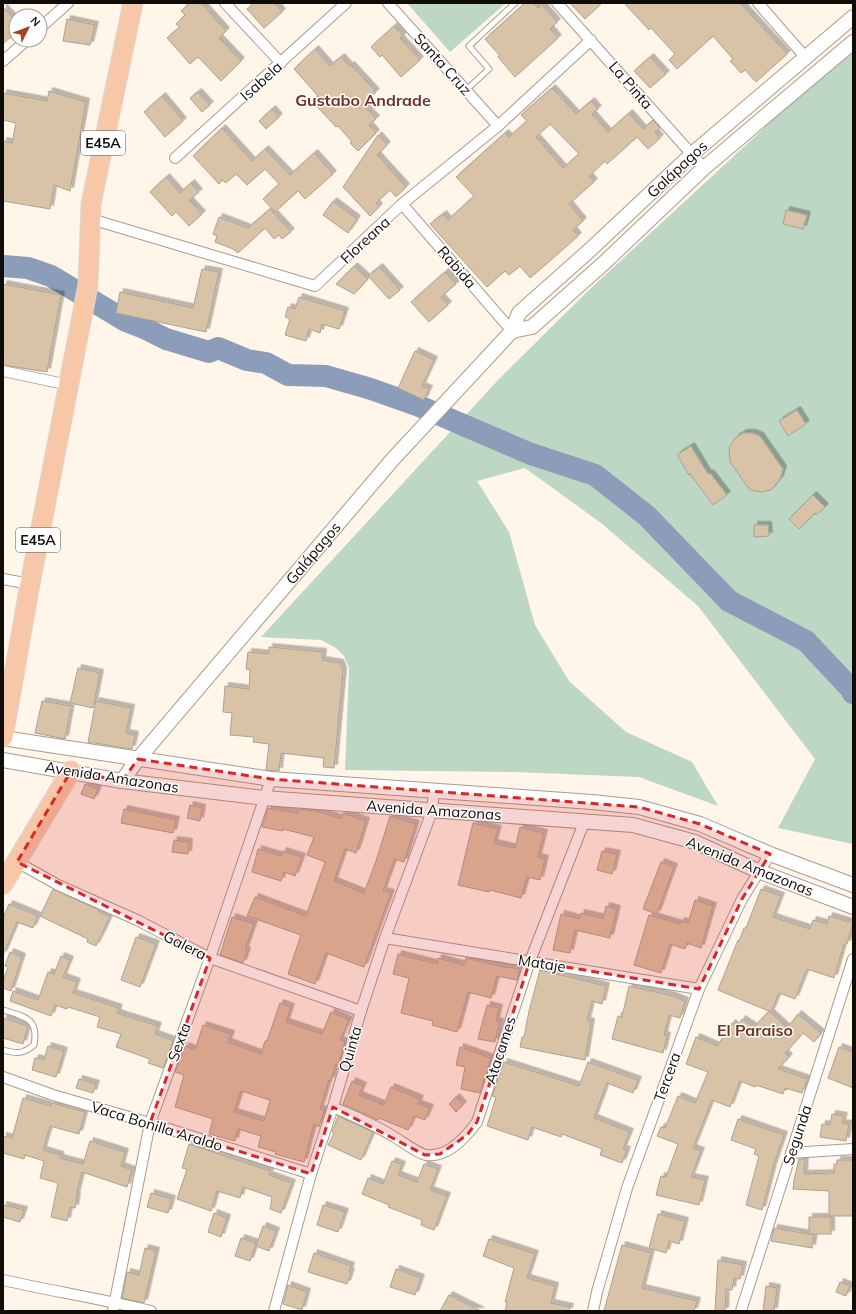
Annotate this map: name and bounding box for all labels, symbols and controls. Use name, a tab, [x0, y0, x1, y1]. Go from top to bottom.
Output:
north arrow	[8, 8, 48, 48]
text: N	[27, 14, 43, 29]
street label: Santa Cruz	[410, 29, 476, 99]
street label: Isabela	[236, 57, 286, 105]
street label: La Pinta	[605, 57, 657, 113]
district label: Gustabo Andrade	[295, 90, 431, 110]
road number: E45A	[81, 131, 125, 155]
street label: Galápagos	[643, 136, 711, 202]
street label: Floreana	[336, 212, 394, 268]
street label: Rabida	[433, 242, 481, 292]
street label: Galápagos	[281, 518, 345, 588]
road number: E45A	[16, 528, 60, 552]
street label: Avenida Amazonas	[44, 757, 180, 797]
street label: Avenida Amazonas	[366, 796, 502, 824]
street label: Avenida Amazonas	[684, 832, 816, 900]
street label: Galera	[160, 926, 210, 964]
street label: Mataje	[517, 950, 567, 976]
street label: Atacames	[480, 1014, 520, 1086]
street label: Sexta	[163, 1020, 195, 1064]
district label: El Paraiso	[717, 1020, 793, 1040]
street label: Quinta	[334, 1024, 366, 1074]
street label: Tercera	[649, 1050, 685, 1104]
street label: Vaca Bonilla Araldo	[89, 1097, 225, 1155]
street label: Segunda	[778, 1103, 816, 1167]

